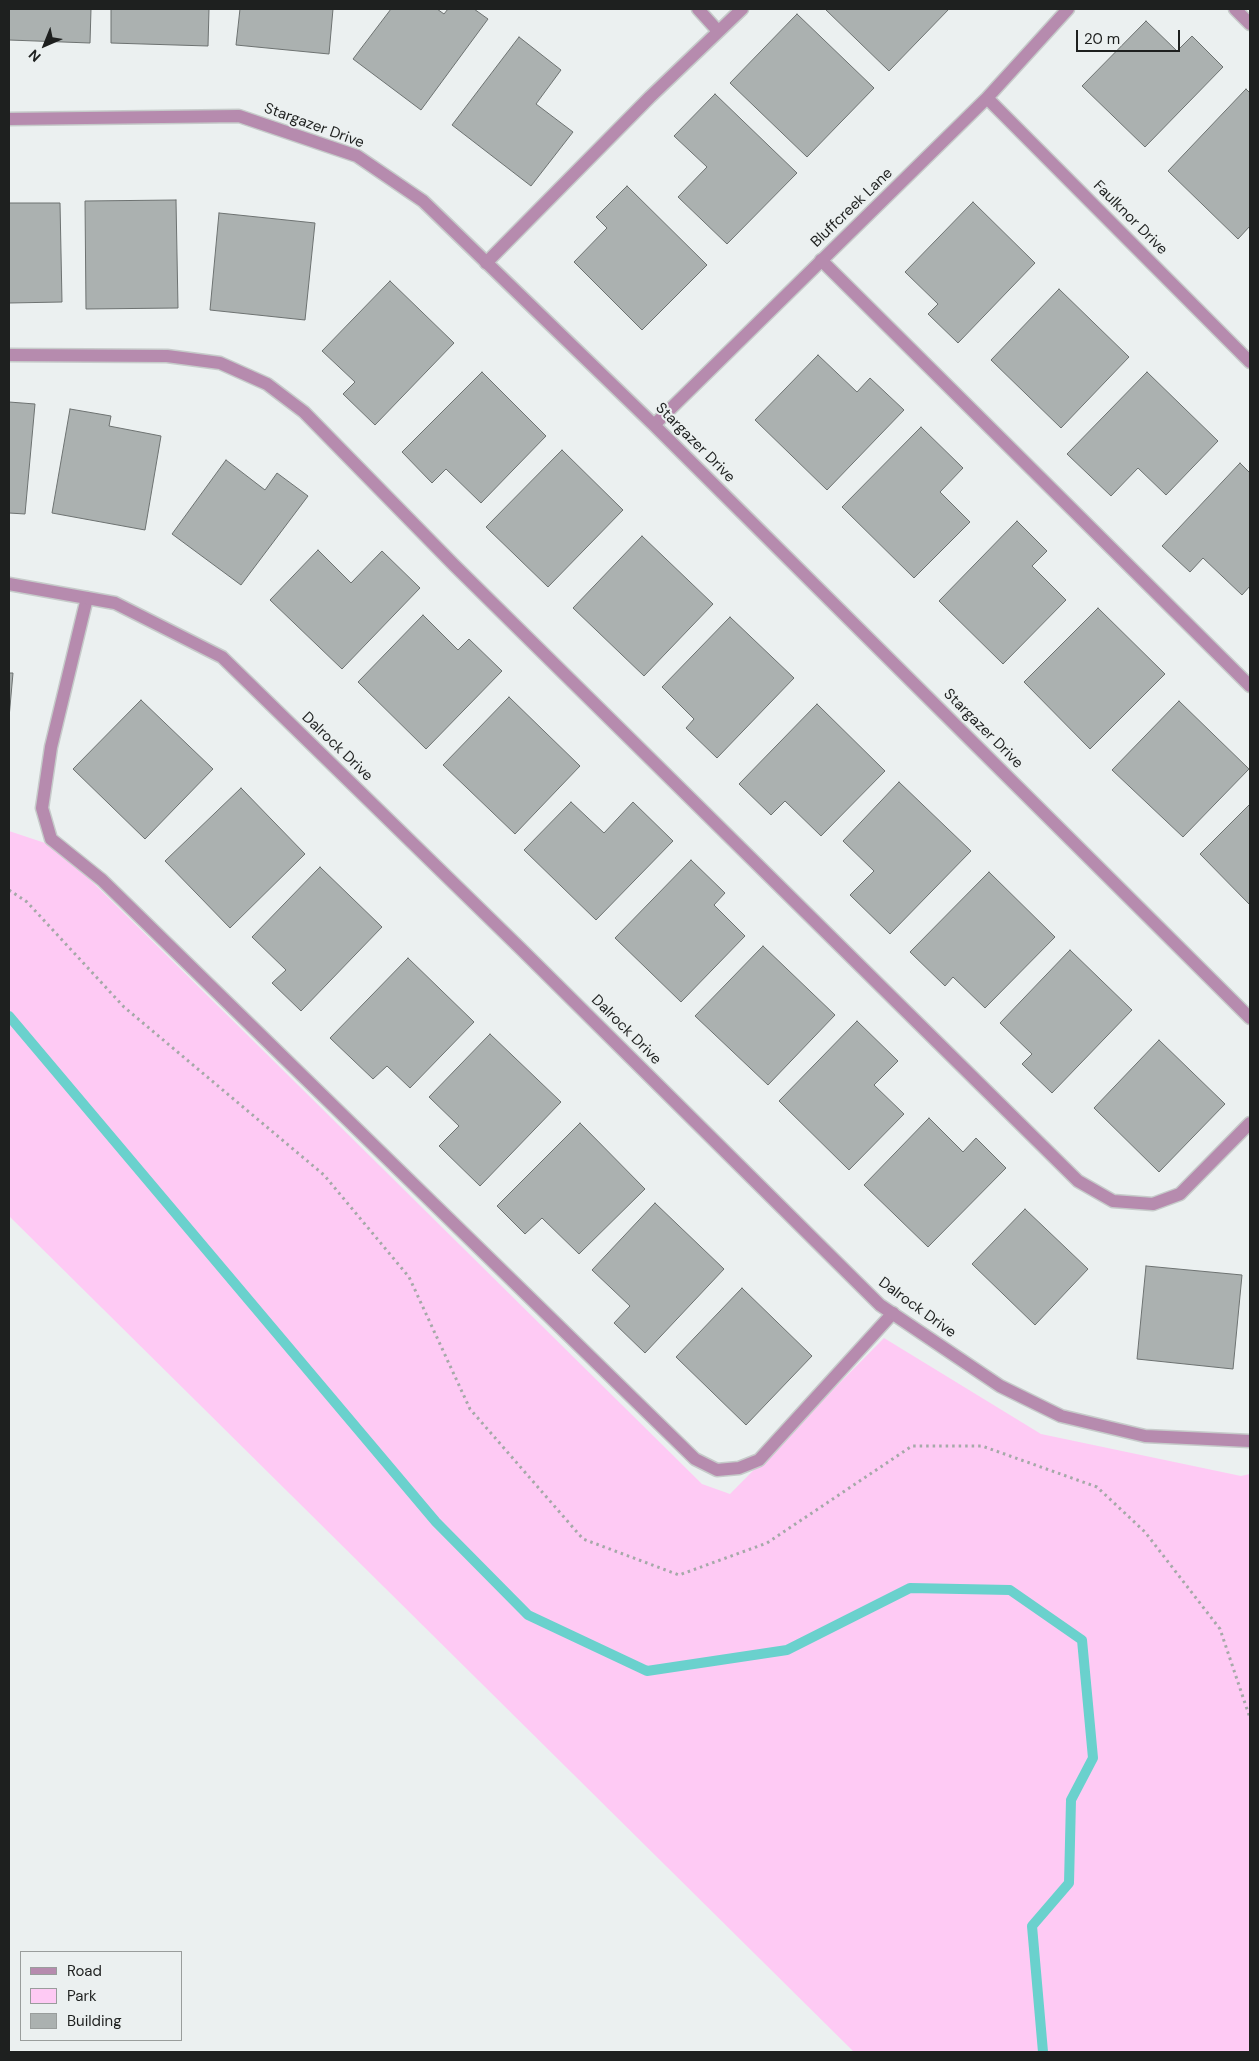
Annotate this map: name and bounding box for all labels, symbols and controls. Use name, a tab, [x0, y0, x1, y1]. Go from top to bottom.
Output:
north arrow	[20, 20, 70, 70]
scale bar	[1079, 20, 1183, 52]
text: 20 m	[1084, 29, 1120, 49]
text: N	[25, 46, 45, 66]
street label: Stargazer Drive	[262, 100, 366, 152]
street label: Bluffcreek Lane	[807, 165, 897, 251]
street label: Faulknor Drive	[1089, 177, 1171, 259]
street label: Stargazer Drive	[651, 399, 739, 487]
street label: Stargazer Drive	[939, 685, 1027, 773]
street label: Dalrock Drive	[298, 709, 376, 785]
street label: Dalrock Drive	[587, 991, 665, 1069]
street label: Dalrock Drive	[875, 1274, 959, 1342]
legend	[20, 1951, 182, 2041]
text: Road	[67, 1961, 102, 1981]
text: Park	[67, 1986, 97, 2006]
text: Building	[67, 2011, 122, 2031]

